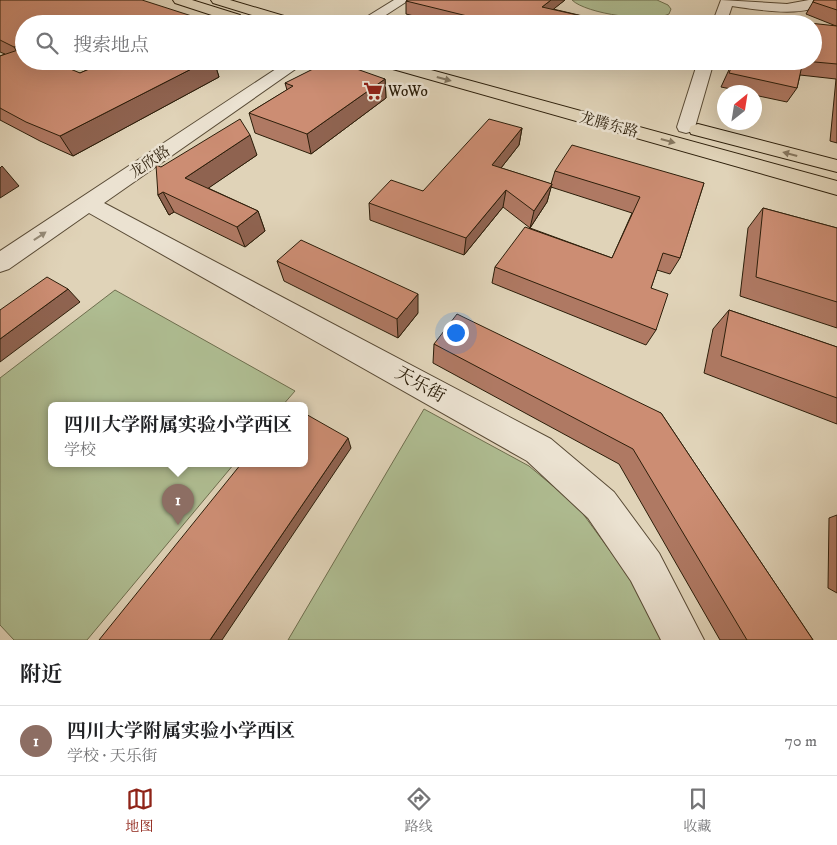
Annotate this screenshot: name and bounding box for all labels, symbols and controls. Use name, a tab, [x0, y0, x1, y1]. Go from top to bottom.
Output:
search box	[15, 15, 822, 70]
icon: search	[33, 29, 61, 57]
text: 搜索地点	[73, 34, 149, 57]
one-way arrow	[437, 75, 452, 83]
supermarket icon: WoWo	[362, 80, 384, 102]
place label: WoWo	[387, 82, 428, 101]
north arrow	[717, 85, 762, 130]
street label: 龙腾东路	[578, 108, 640, 142]
one-way arrow	[661, 137, 676, 145]
street label: 龙欣路	[126, 142, 174, 182]
one-way arrow	[782, 150, 797, 158]
one-way arrow	[34, 231, 47, 241]
your location	[443, 320, 469, 346]
street label: 天乐街	[391, 362, 449, 408]
popup	[48, 402, 308, 467]
text: 四川大学附属实验小学西区	[64, 414, 292, 437]
text: 学校	[64, 440, 96, 460]
pin: 1	[162, 484, 194, 525]
text: 附近	[20, 662, 62, 688]
text: 四川大学附属实验小学西区	[67, 720, 295, 743]
text: 1	[33, 731, 39, 751]
text: 70 m	[785, 731, 817, 751]
text: 学校 · 天乐街	[67, 746, 158, 766]
tab: 地图	[126, 785, 154, 836]
tab: 路线	[405, 785, 433, 836]
tab: 收藏	[684, 785, 712, 836]

